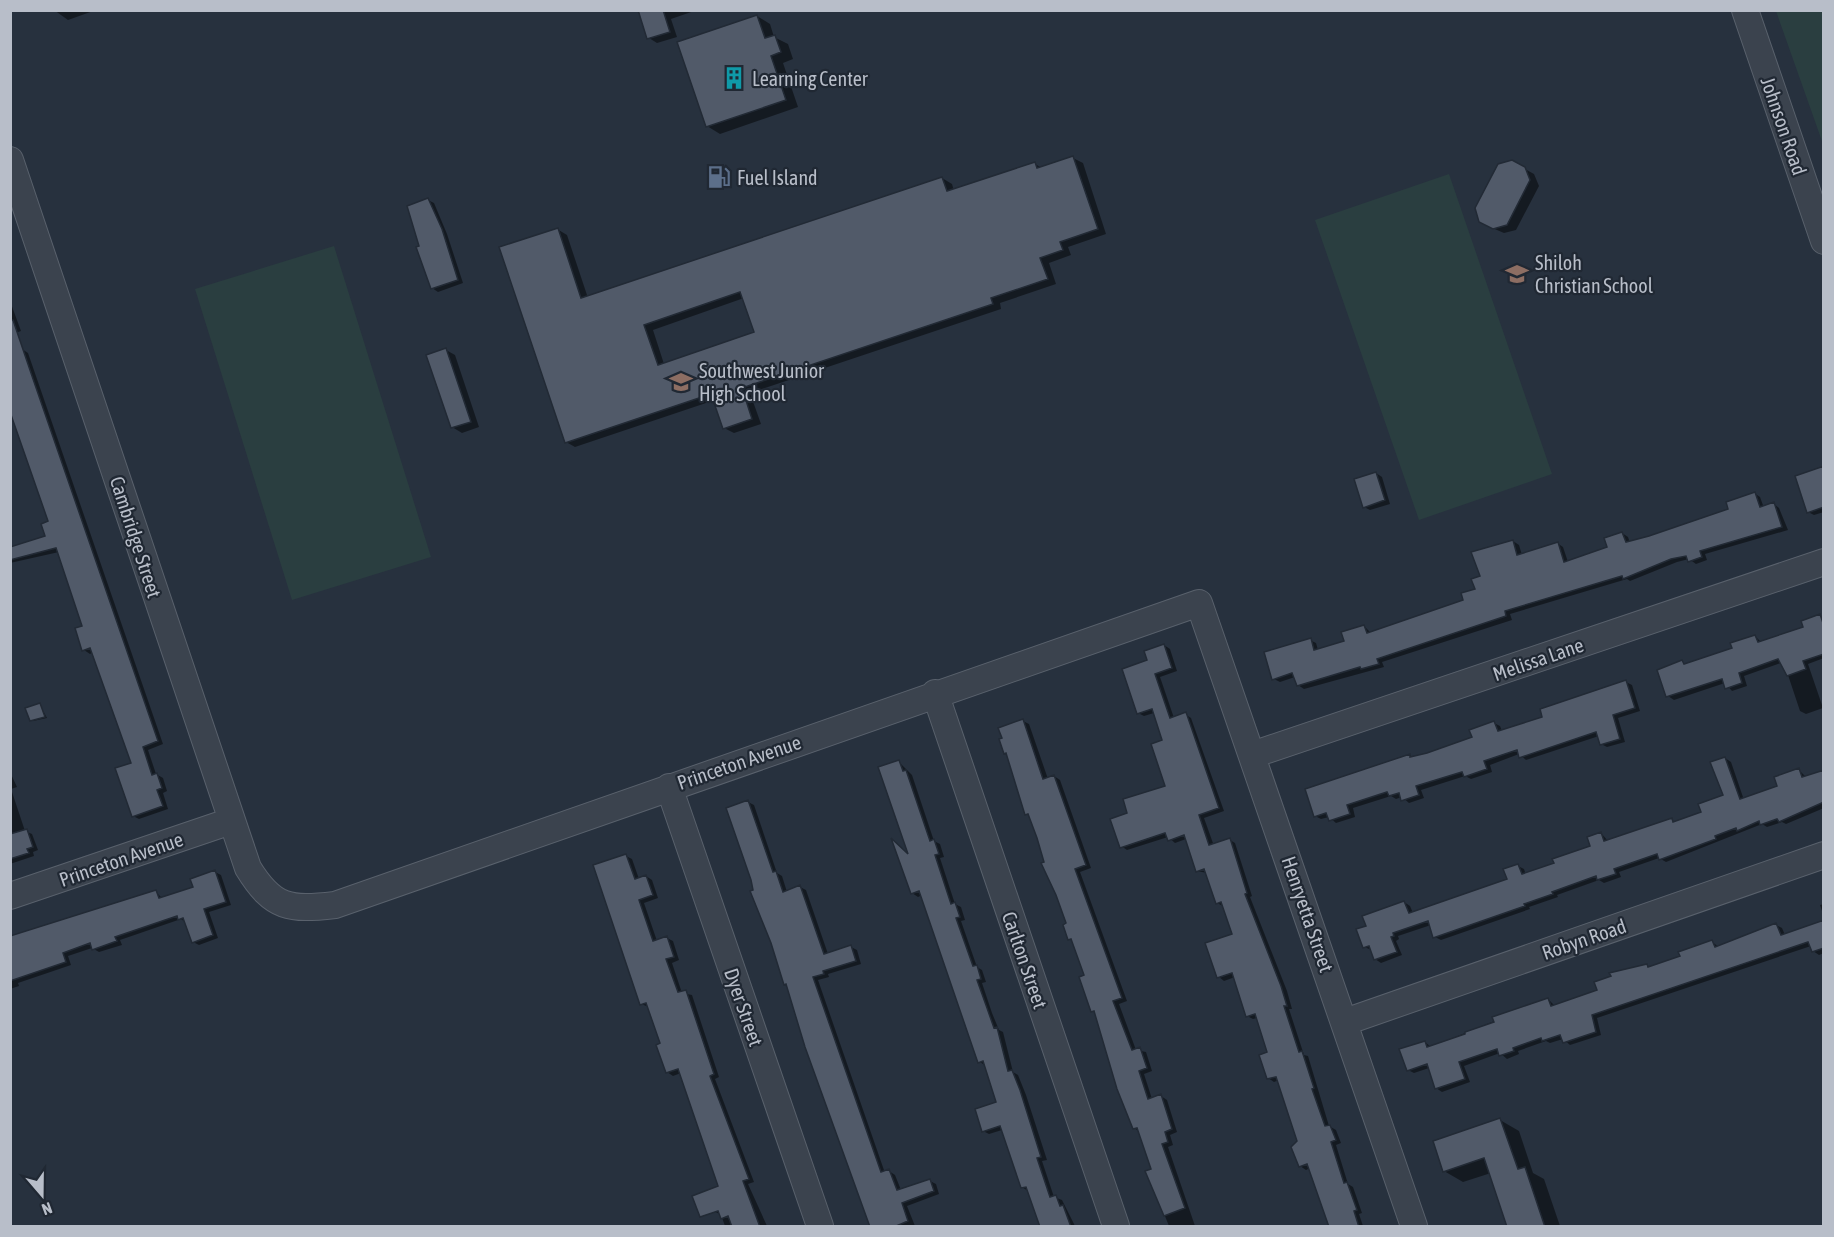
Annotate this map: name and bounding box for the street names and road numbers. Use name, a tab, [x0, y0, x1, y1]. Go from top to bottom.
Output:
street label: Johnson Road	[1756, 74, 1812, 178]
street label: Cambridge Street	[106, 474, 166, 601]
street label: Melissa Lane	[1490, 633, 1586, 685]
street label: Princeton Avenue	[674, 730, 804, 794]
street label: Princeton Avenue	[56, 827, 186, 891]
street label: Henryetta Street	[1277, 853, 1339, 975]
street label: Carlton Street	[998, 909, 1052, 1012]
street label: Robyn Road	[1539, 914, 1629, 964]
street label: Dyer Street	[720, 965, 768, 1049]

